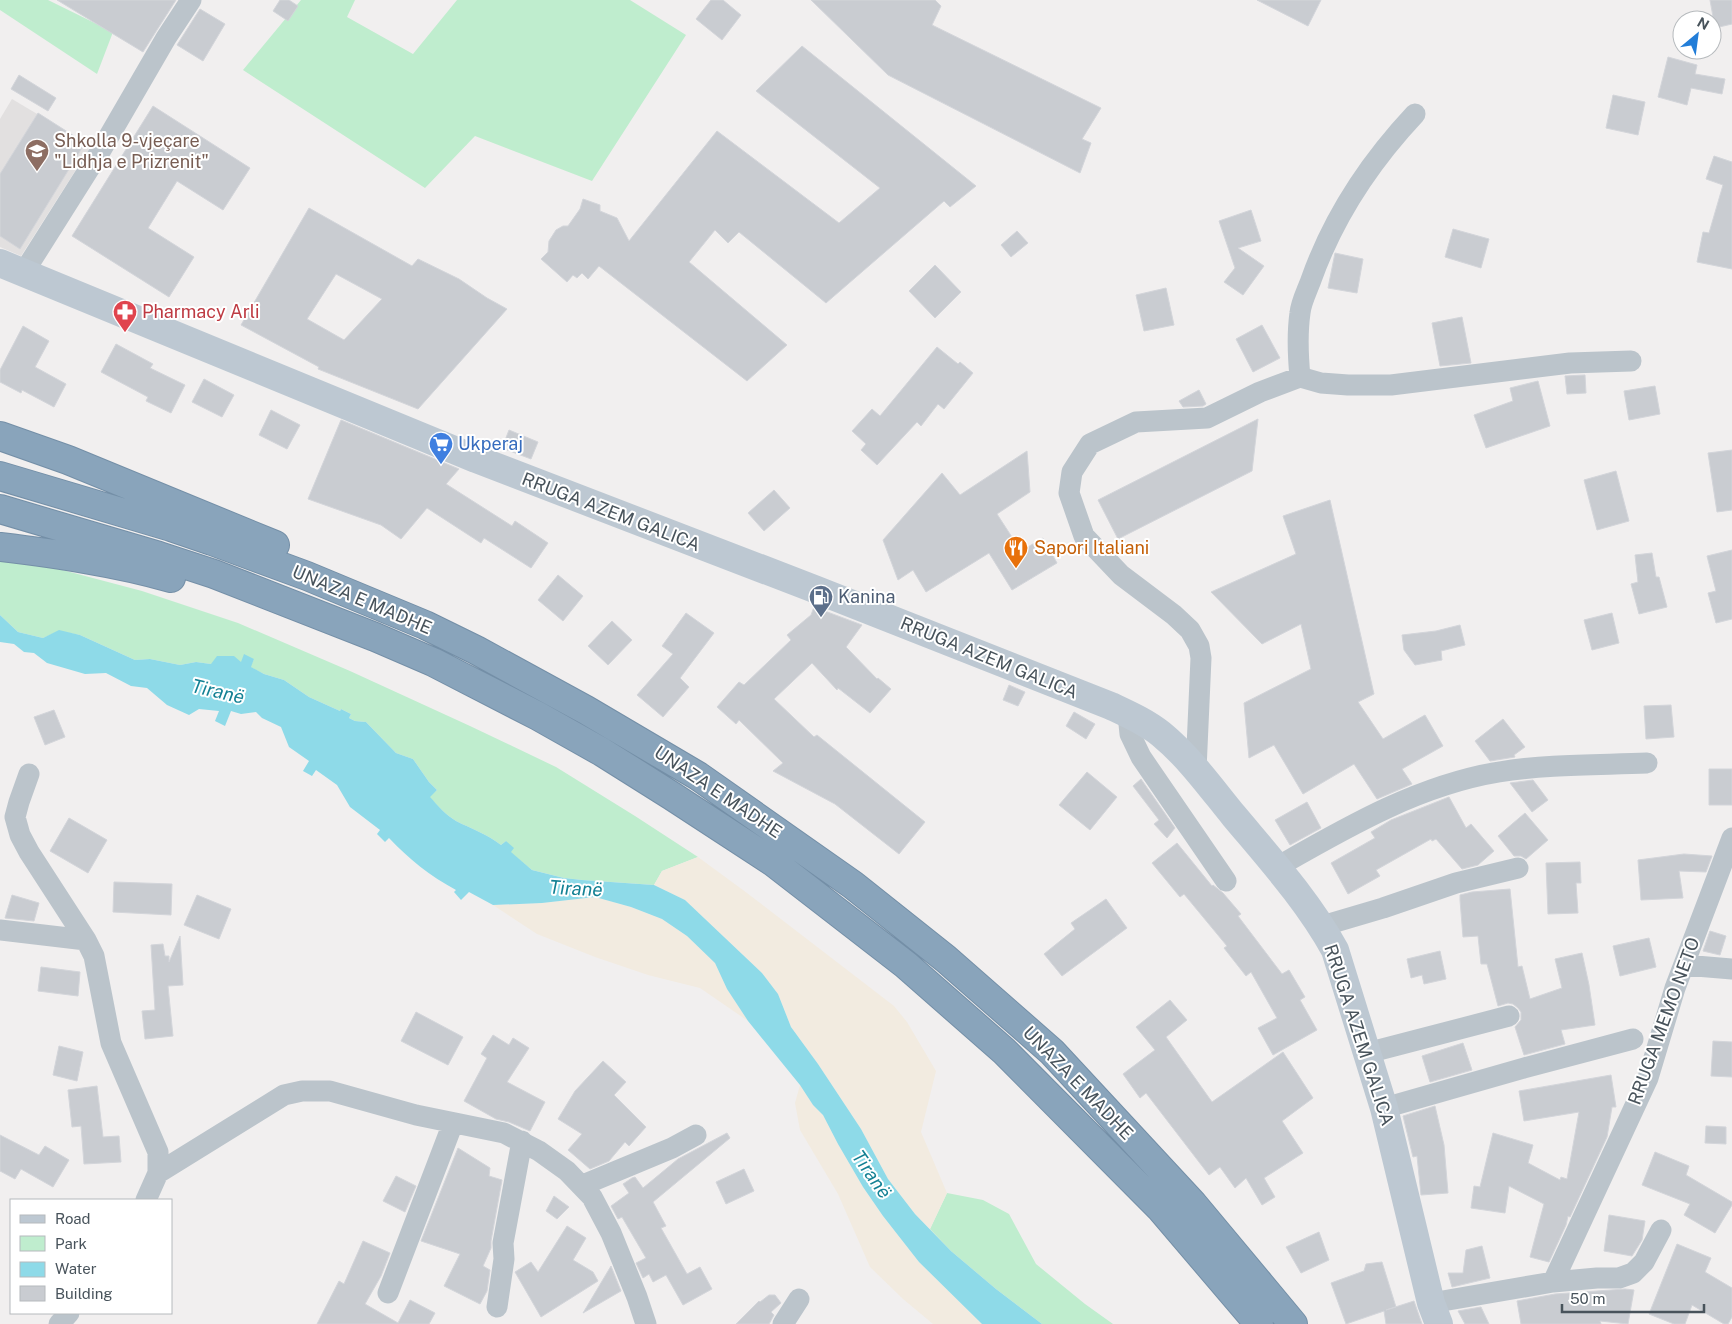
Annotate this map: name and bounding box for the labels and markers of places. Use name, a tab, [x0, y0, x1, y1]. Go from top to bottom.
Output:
place label: Shkolla 9-vjeçare "Lidhja e Prizrenit"	[54, 130, 209, 172]
school or university icon: Shkolla 9-vjeçare "Lidhja e Prizrenit"	[24, 138, 50, 172]
pharmacy icon: Pharmacy Arli	[112, 299, 138, 333]
place label: Pharmacy Arli	[142, 301, 260, 322]
supermarket icon: Ukperaj	[428, 431, 454, 465]
place label: Ukperaj	[458, 433, 523, 454]
restaurant icon: Sapori Italiani	[1003, 535, 1029, 569]
place label: Sapori Italiani	[1034, 537, 1149, 558]
fuel station icon: Kanina	[808, 584, 834, 618]
place label: Kanina	[838, 586, 895, 607]

